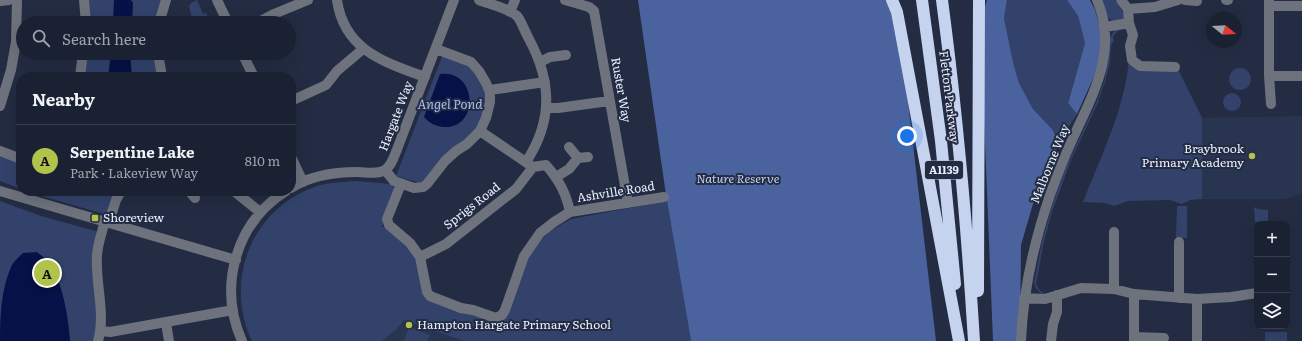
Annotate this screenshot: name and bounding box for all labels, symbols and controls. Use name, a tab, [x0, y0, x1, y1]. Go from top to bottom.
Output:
north arrow	[1206, 12, 1242, 48]
search box	[16, 16, 296, 60]
icon: search	[30, 27, 52, 49]
text: Search here	[62, 27, 146, 50]
street label: Fletton Parkway	[935, 50, 965, 144]
street label: Ruster Way	[607, 56, 637, 124]
street label: Hargate Way	[373, 78, 417, 153]
text: Nearby	[32, 86, 95, 111]
water label: Angel Pond	[417, 94, 483, 113]
street label: Malborne Way	[1025, 121, 1073, 206]
your location	[897, 126, 917, 146]
place label: Braybrook Primary Academy	[1142, 139, 1245, 171]
text: Serpentine Lake	[70, 140, 195, 163]
text: A	[40, 151, 50, 170]
text: 810 m	[245, 151, 280, 170]
marker: Braybrook Primary Academy	[1247, 151, 1257, 161]
road number: A1139	[925, 161, 963, 179]
text: Park · Lakeview Way	[70, 163, 198, 182]
park label: Nature Reserve	[697, 169, 780, 187]
street label: Ashville Road	[576, 176, 657, 206]
street label: Sprigs Road	[439, 177, 504, 233]
place label: Shoreview	[103, 208, 165, 226]
marker: Shoreview	[90, 213, 100, 223]
map controls	[1254, 221, 1290, 329]
button: +	[1254, 221, 1290, 257]
button: −	[1254, 257, 1290, 293]
pin: A	[34, 258, 60, 288]
button: layers	[1254, 293, 1290, 329]
place label: Hampton Hargate Primary School	[417, 315, 611, 333]
marker: Hampton Hargate Primary School	[404, 320, 414, 330]

